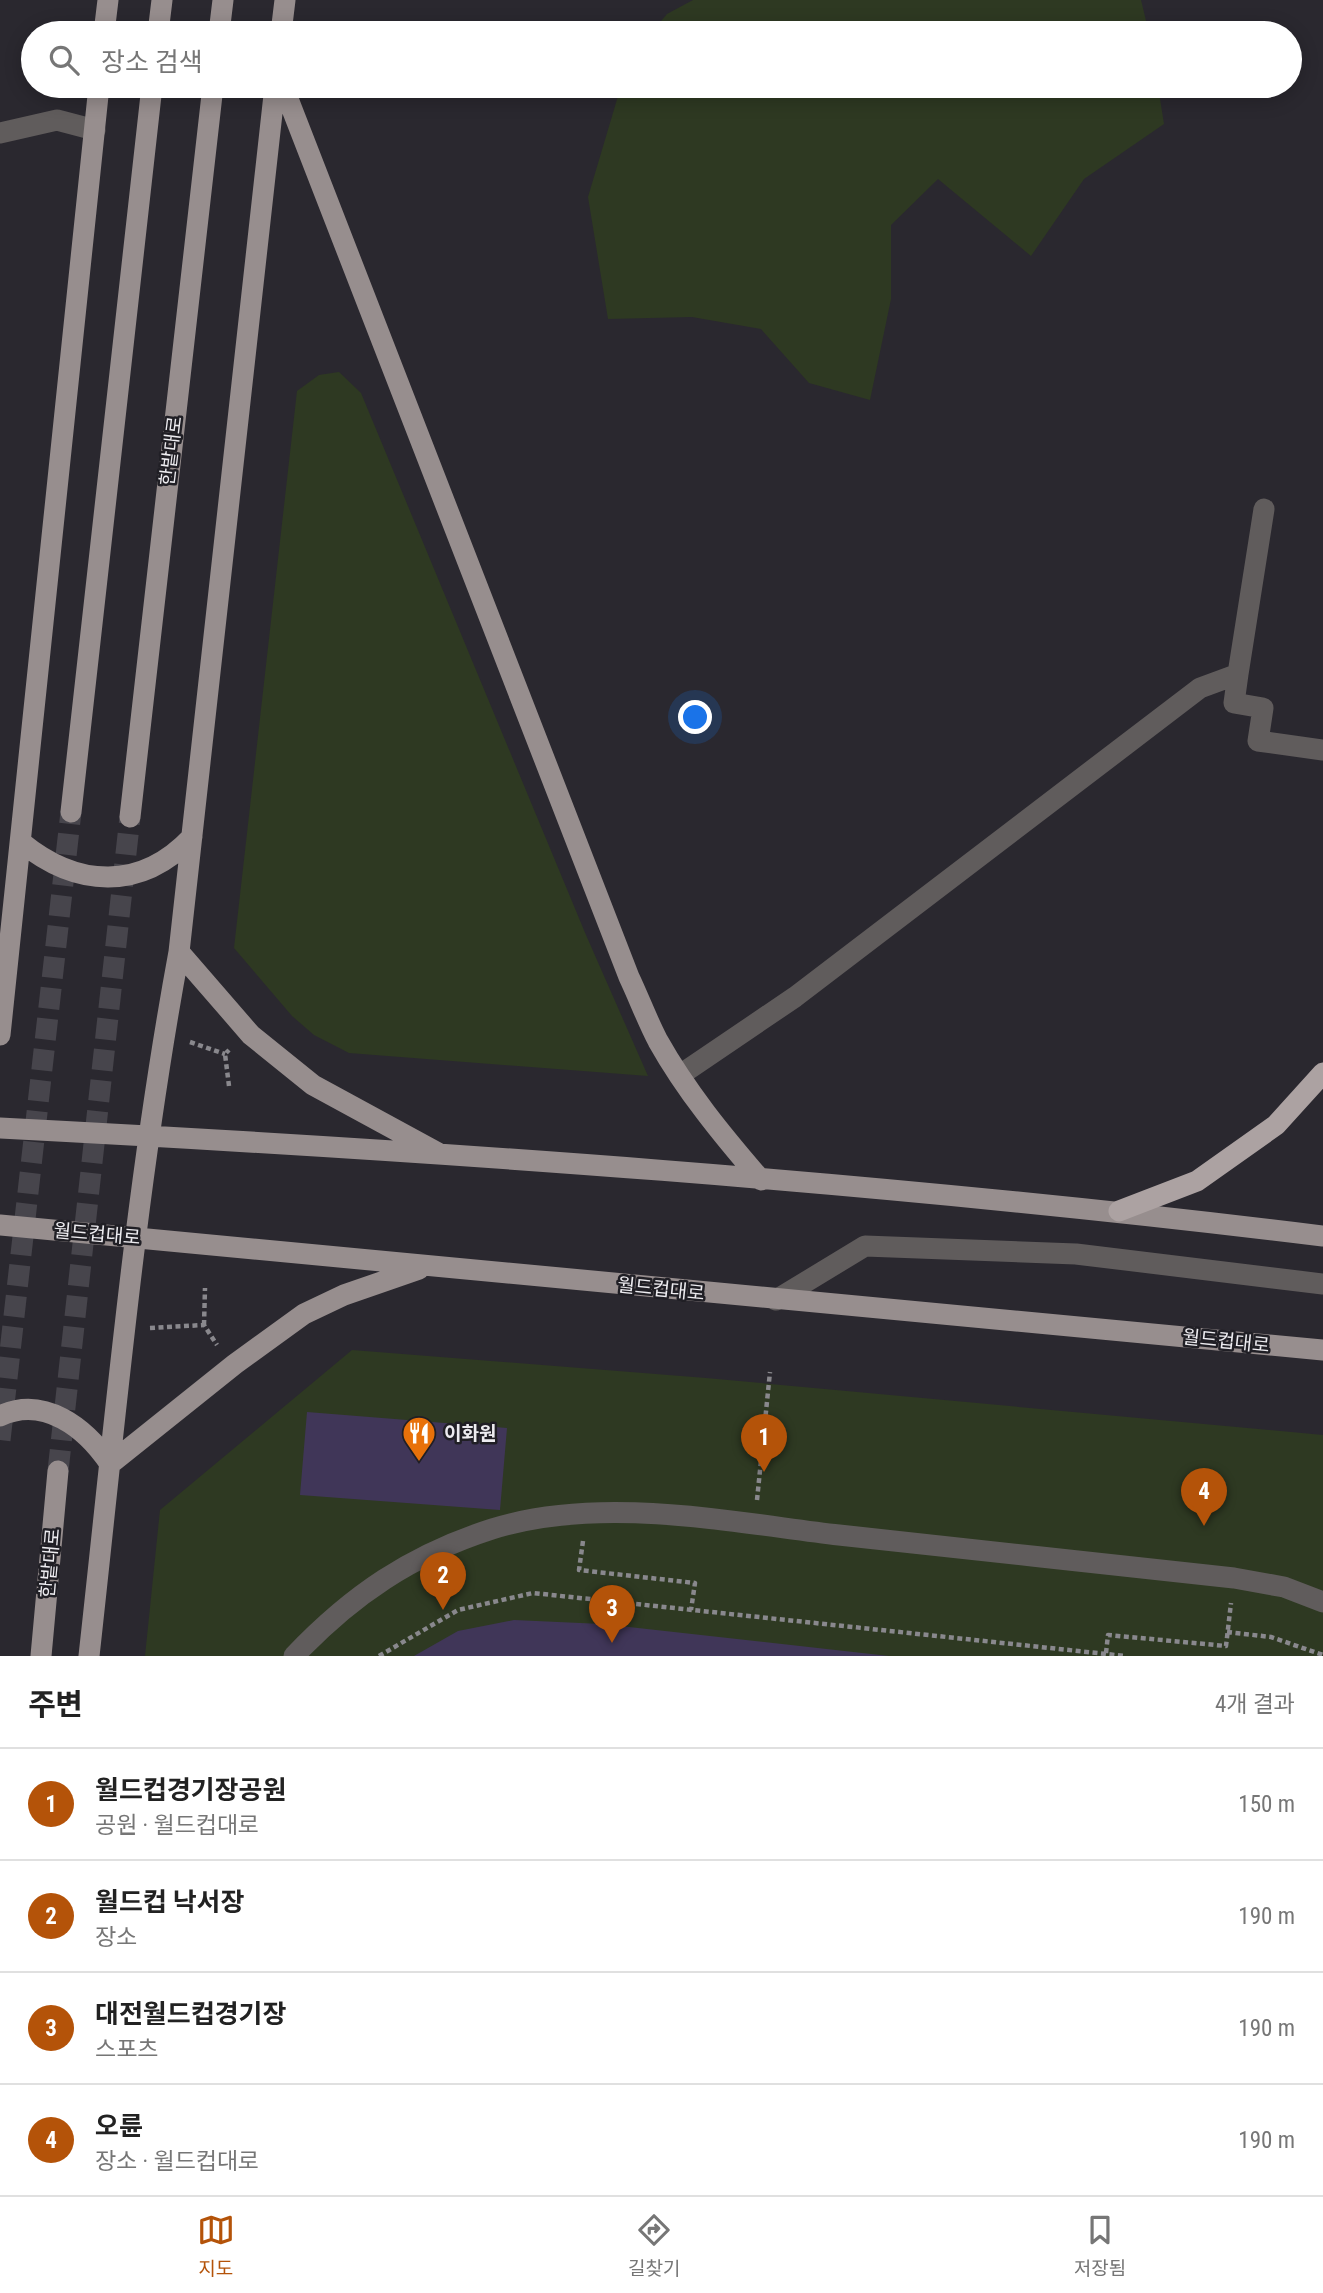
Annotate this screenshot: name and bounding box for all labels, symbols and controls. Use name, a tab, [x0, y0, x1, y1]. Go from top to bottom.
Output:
search box	[21, 21, 1302, 98]
icon: search	[45, 41, 83, 79]
text: 장소 검색	[101, 47, 203, 77]
street label: 한밭대로	[155, 415, 187, 487]
your location	[678, 700, 712, 734]
street label: 월드컵대로	[52, 1219, 142, 1249]
street label: 월드컵대로	[616, 1273, 706, 1305]
street label: 월드컵대로	[1181, 1325, 1271, 1357]
restaurant icon: 이화원	[400, 1414, 438, 1463]
pin: 1	[741, 1414, 787, 1472]
place label: 이화원	[444, 1422, 496, 1445]
pin: 4	[1181, 1468, 1227, 1526]
street label: 한밭대로	[35, 1527, 65, 1599]
pin: 2	[420, 1552, 466, 1610]
pin: 3	[589, 1585, 635, 1643]
text: 주변	[28, 1687, 83, 1722]
text: 4개 결과	[1215, 1691, 1295, 1718]
text: 월드컵경기장공원	[95, 1775, 286, 1805]
text: 1	[45, 1791, 57, 1818]
text: 150 m	[1238, 1791, 1295, 1818]
text: 공원 · 월드컵대로	[95, 1812, 259, 1839]
text: 월드컵 낙서장	[95, 1887, 245, 1917]
text: 2	[45, 1903, 57, 1930]
text: 190 m	[1238, 1903, 1295, 1930]
text: 장소	[95, 1924, 137, 1951]
text: 대전월드컵경기장	[95, 1999, 286, 2029]
text: 3	[45, 2015, 57, 2042]
text: 190 m	[1238, 2015, 1295, 2042]
text: 스포츠	[95, 2036, 158, 2063]
text: 오륜	[95, 2111, 143, 2141]
text: 4	[45, 2127, 57, 2154]
text: 190 m	[1238, 2127, 1295, 2154]
text: 장소 · 월드컵대로	[95, 2148, 259, 2175]
tab: 지도	[197, 2211, 235, 2280]
tab: 길찾기	[628, 2211, 680, 2280]
tab: 저장됨	[1074, 2211, 1126, 2280]

